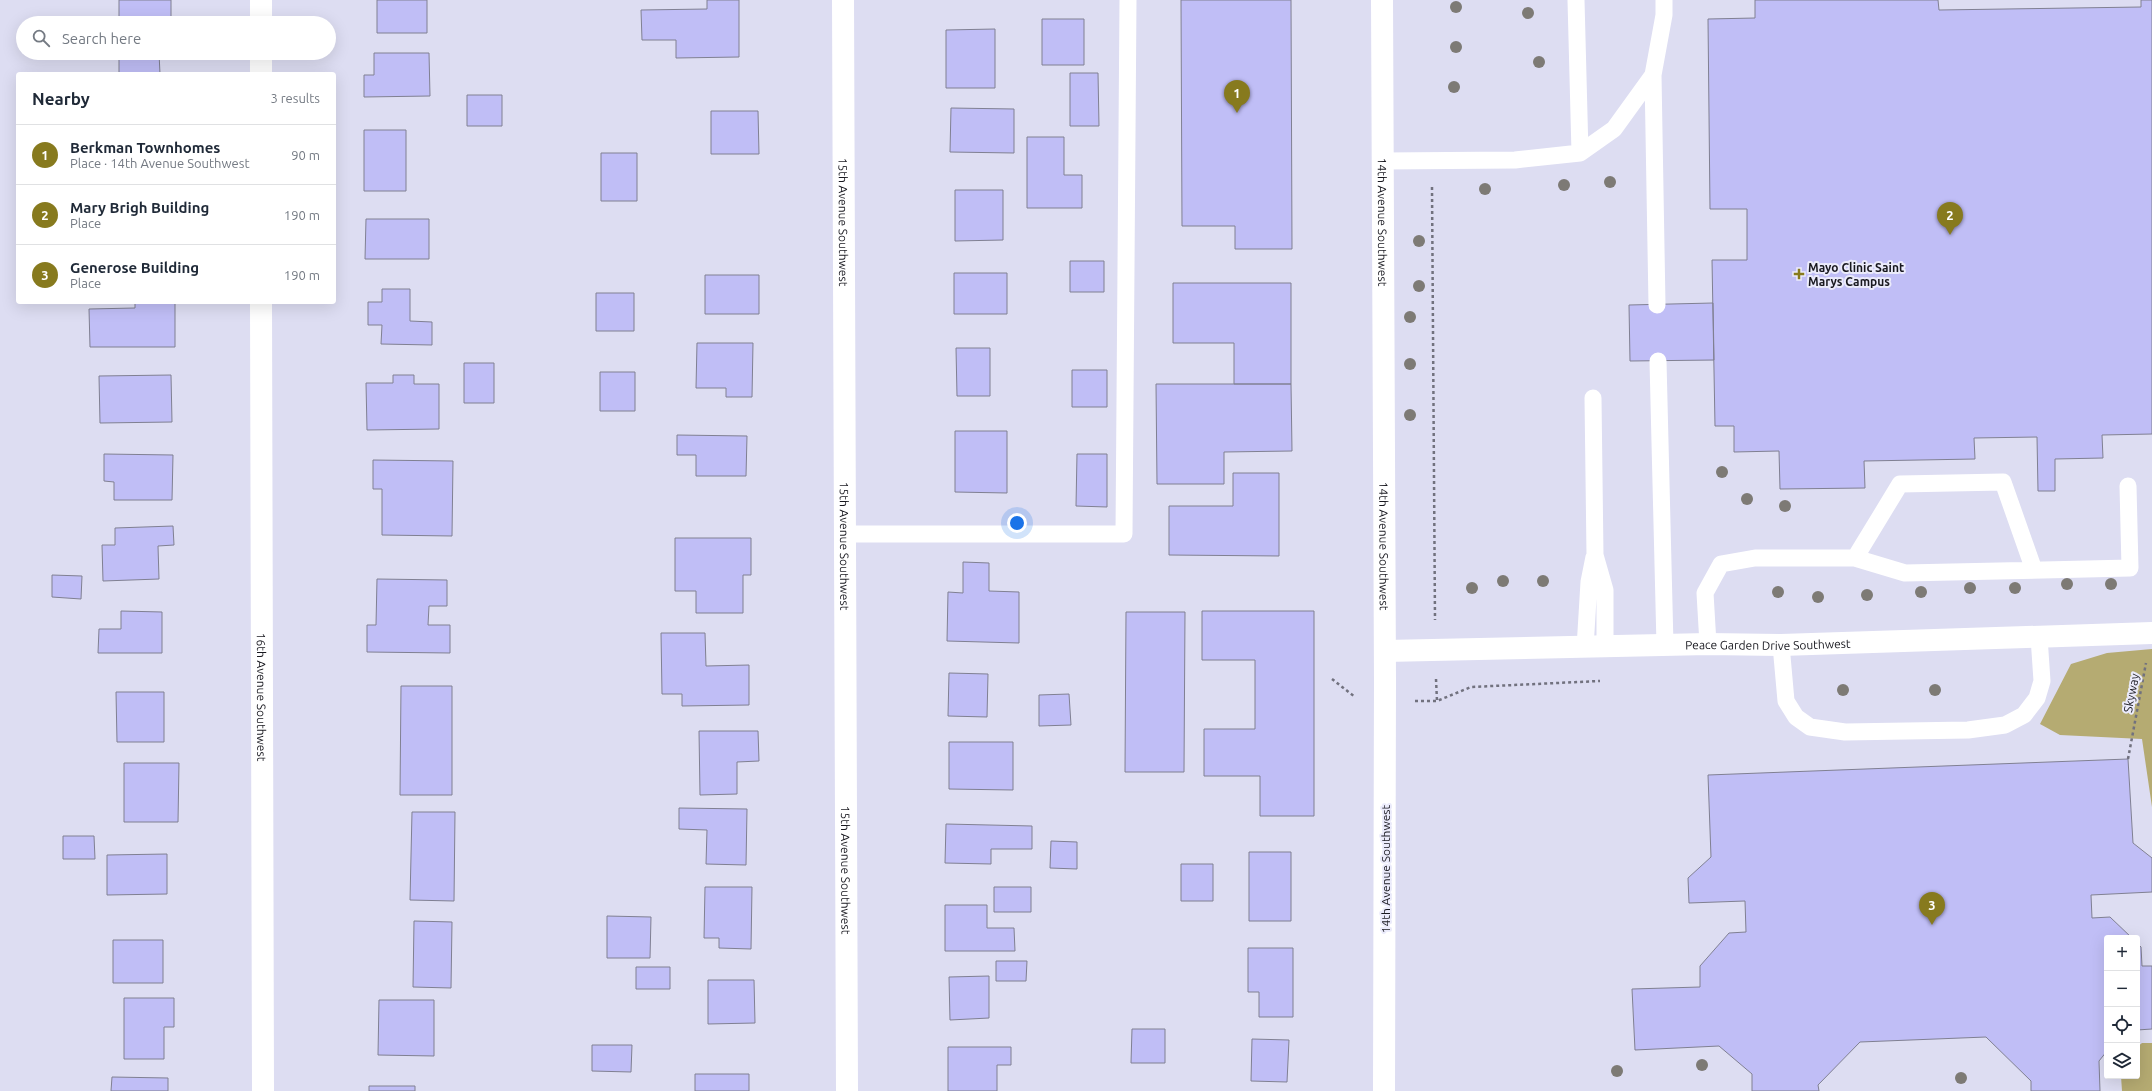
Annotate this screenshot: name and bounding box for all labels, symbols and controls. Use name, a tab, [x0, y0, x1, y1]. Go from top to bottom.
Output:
search box	[16, 16, 336, 60]
icon: search	[30, 27, 52, 49]
text: Search here	[62, 30, 141, 47]
pin: 1	[1224, 80, 1250, 113]
text: Nearby	[32, 89, 90, 108]
text: 3 results	[270, 91, 320, 105]
text: Berkman Townhomes	[70, 139, 220, 156]
text: 1	[41, 148, 49, 162]
text: 90 m	[291, 148, 320, 162]
text: Place · 14th Avenue Southwest	[70, 156, 250, 170]
street label: 15th Avenue Southwest	[837, 158, 851, 287]
street label: 14th Avenue Southwest	[1376, 158, 1390, 287]
text: Mary Brigh Building	[70, 199, 209, 216]
pin: 2	[1937, 202, 1963, 235]
text: 2	[41, 208, 49, 222]
text: 190 m	[284, 208, 320, 222]
text: Place	[70, 216, 101, 230]
text: Generose Building	[70, 259, 199, 276]
place label: Mayo Clinic Saint Marys Campus	[1808, 261, 1904, 288]
text: 3	[41, 268, 49, 282]
text: 190 m	[284, 268, 320, 282]
marker: Mayo Clinic Saint Marys Campus	[1793, 268, 1805, 280]
text: Place	[70, 276, 101, 290]
street label: 15th Avenue Southwest	[838, 482, 852, 611]
street label: 14th Avenue Southwest	[1378, 482, 1391, 611]
your location	[1007, 513, 1027, 533]
street label: 16th Avenue Southwest	[255, 633, 269, 762]
street label: Peace Garden Drive Southwest	[1685, 636, 1851, 652]
street label: Skyway	[2121, 672, 2141, 714]
street label: 14th Avenue Southwest	[1379, 804, 1392, 933]
street label: 15th Avenue Southwest	[839, 806, 853, 935]
pin: 3	[1919, 892, 1945, 925]
map controls	[2104, 935, 2140, 1079]
button: +	[2104, 935, 2140, 971]
button: −	[2104, 971, 2140, 1007]
button: locate	[2104, 1007, 2140, 1043]
button: layers	[2104, 1043, 2140, 1079]

